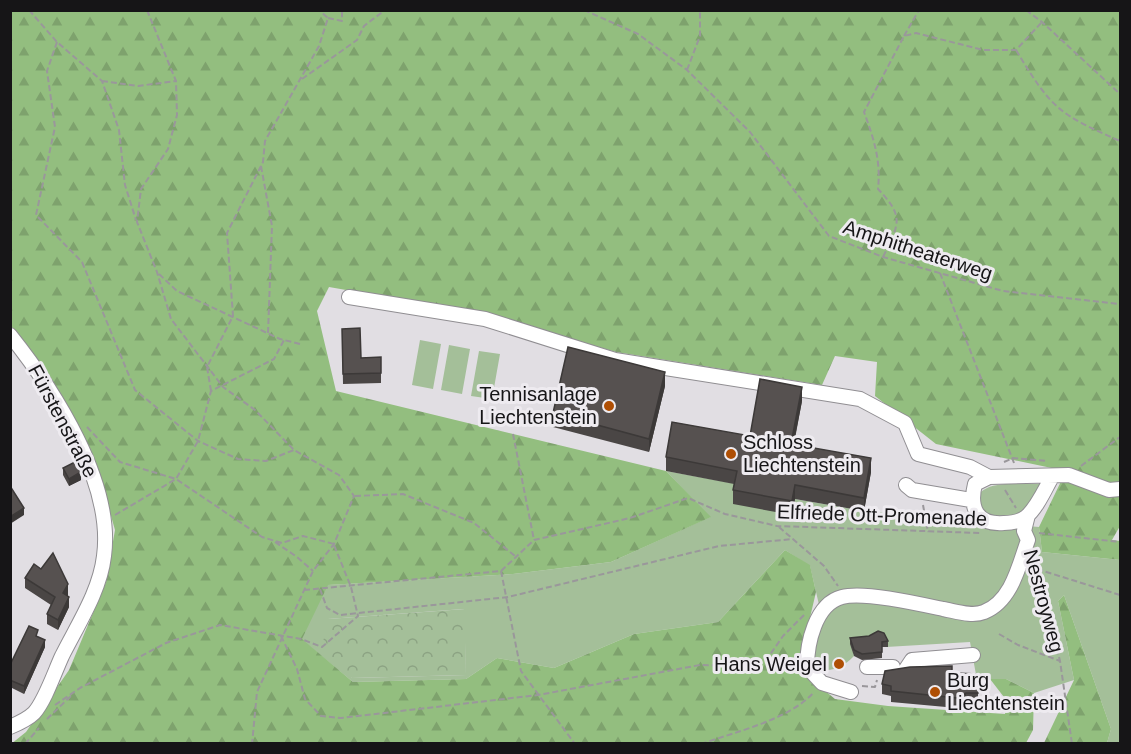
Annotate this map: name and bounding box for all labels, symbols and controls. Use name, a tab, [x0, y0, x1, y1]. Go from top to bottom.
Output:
street label: Amphitheaterweg	[841, 215, 995, 285]
street label: Fürstenstraße	[24, 361, 102, 481]
place label: Tennisanlage Liechtenstein	[479, 383, 597, 428]
marker: Tennisanlage Liechtenstein	[602, 399, 616, 413]
place label: Schloss Liechtenstein	[743, 431, 861, 476]
marker: Schloss Liechtenstein	[724, 447, 738, 461]
street label: Elfriede Ott-Promenade	[777, 500, 987, 530]
street label: Nestroyweg	[1020, 547, 1068, 655]
place label: Hans Weigel	[714, 653, 827, 675]
marker: Hans Weigel	[832, 657, 846, 671]
place label: Burg Liechtenstein	[947, 669, 1065, 714]
marker: Burg Liechtenstein	[928, 685, 942, 699]

